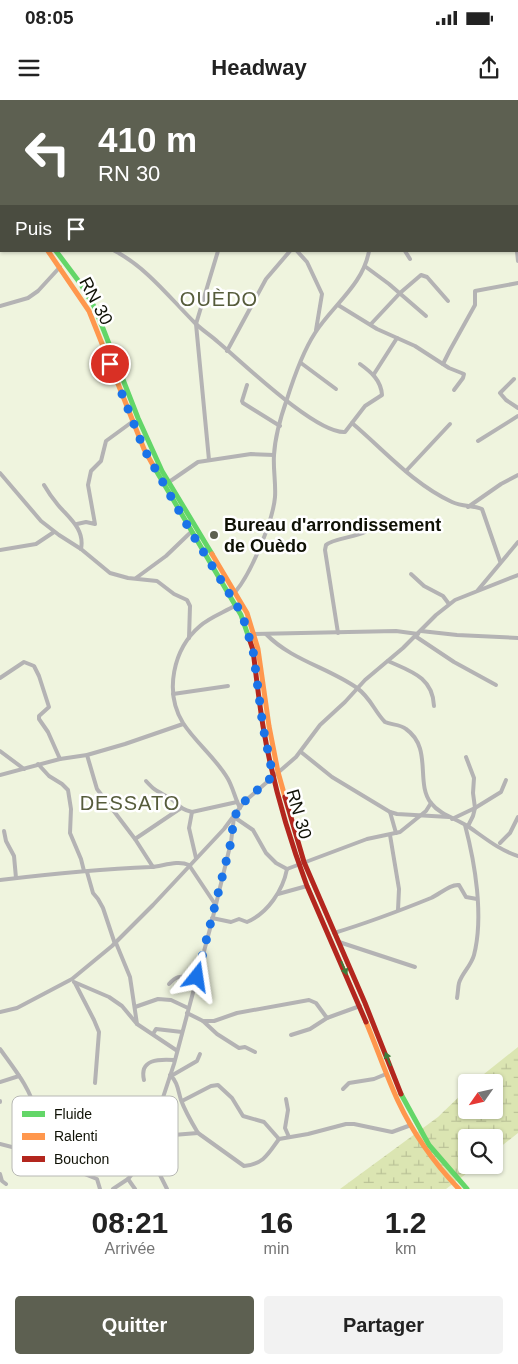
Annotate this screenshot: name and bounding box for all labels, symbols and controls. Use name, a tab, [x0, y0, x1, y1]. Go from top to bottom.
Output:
text: 08:05	[25, 7, 74, 28]
icon: menu	[15, 54, 43, 82]
icon: share	[475, 54, 503, 82]
text: Headway	[211, 55, 307, 80]
icon: left	[15, 120, 80, 185]
text: 410 m	[98, 120, 197, 159]
text: RN 30	[98, 161, 160, 186]
icon: arrive	[62, 215, 90, 243]
text: Puis	[15, 218, 52, 239]
street label: RN 30	[75, 274, 117, 328]
district label: OUÈDO	[180, 288, 258, 310]
pin	[89, 343, 131, 385]
icon: arrive	[96, 350, 124, 378]
place label: Bureau d'arrondissement de Ouèdo	[224, 515, 441, 556]
marker: Bureau d'arrondissement de Ouèdo	[208, 529, 220, 541]
street label: RN 30	[282, 787, 316, 841]
district label: DESSATO	[80, 792, 180, 814]
position arrow	[170, 950, 222, 1002]
one-way arrow	[340, 961, 348, 975]
one-way arrow	[383, 1052, 391, 1066]
north arrow	[458, 1074, 502, 1119]
map controls	[458, 1074, 503, 1174]
legend	[12, 1096, 178, 1176]
text: Fluide	[54, 1106, 92, 1122]
text: Ralenti	[54, 1128, 98, 1144]
button: search	[458, 1129, 503, 1174]
text: Bouchon	[54, 1151, 109, 1167]
text: 08:21	[92, 1206, 168, 1239]
text: 16	[260, 1206, 293, 1239]
text: 1.2	[385, 1206, 426, 1239]
text: Arrivée	[105, 1240, 155, 1257]
text: min	[264, 1240, 289, 1257]
text: km	[395, 1240, 416, 1257]
button: Quitter	[15, 1296, 254, 1354]
button: Partager	[264, 1296, 503, 1354]

